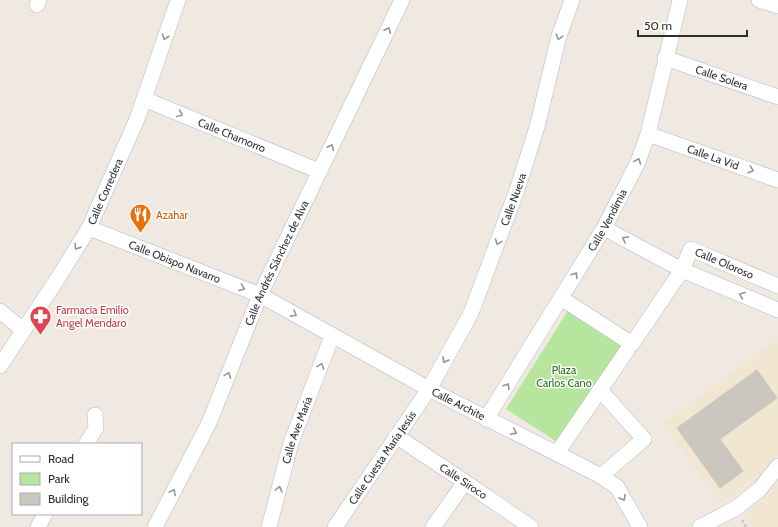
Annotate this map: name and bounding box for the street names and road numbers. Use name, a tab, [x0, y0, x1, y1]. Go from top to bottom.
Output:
street label: Calle Solera	[694, 62, 751, 93]
street label: Calle Chamorro	[196, 115, 268, 155]
street label: Calle La Vid	[685, 141, 741, 173]
street label: Calle Corredera	[84, 156, 126, 227]
street label: Calle Nueva	[497, 171, 529, 228]
street label: Calle Vendimia	[584, 186, 630, 254]
street label: Calle Andrés Sánchez de Alva	[242, 197, 312, 328]
street label: Calle Obispo Navarro	[127, 237, 223, 286]
street label: Calle Oloroso	[693, 245, 756, 282]
street label: Calle Archite	[429, 385, 488, 423]
street label: Calle Ave María	[279, 394, 315, 465]
street label: Calle Cuesta María Jesús	[345, 408, 419, 507]
street label: Calle Siroco	[437, 460, 490, 502]

